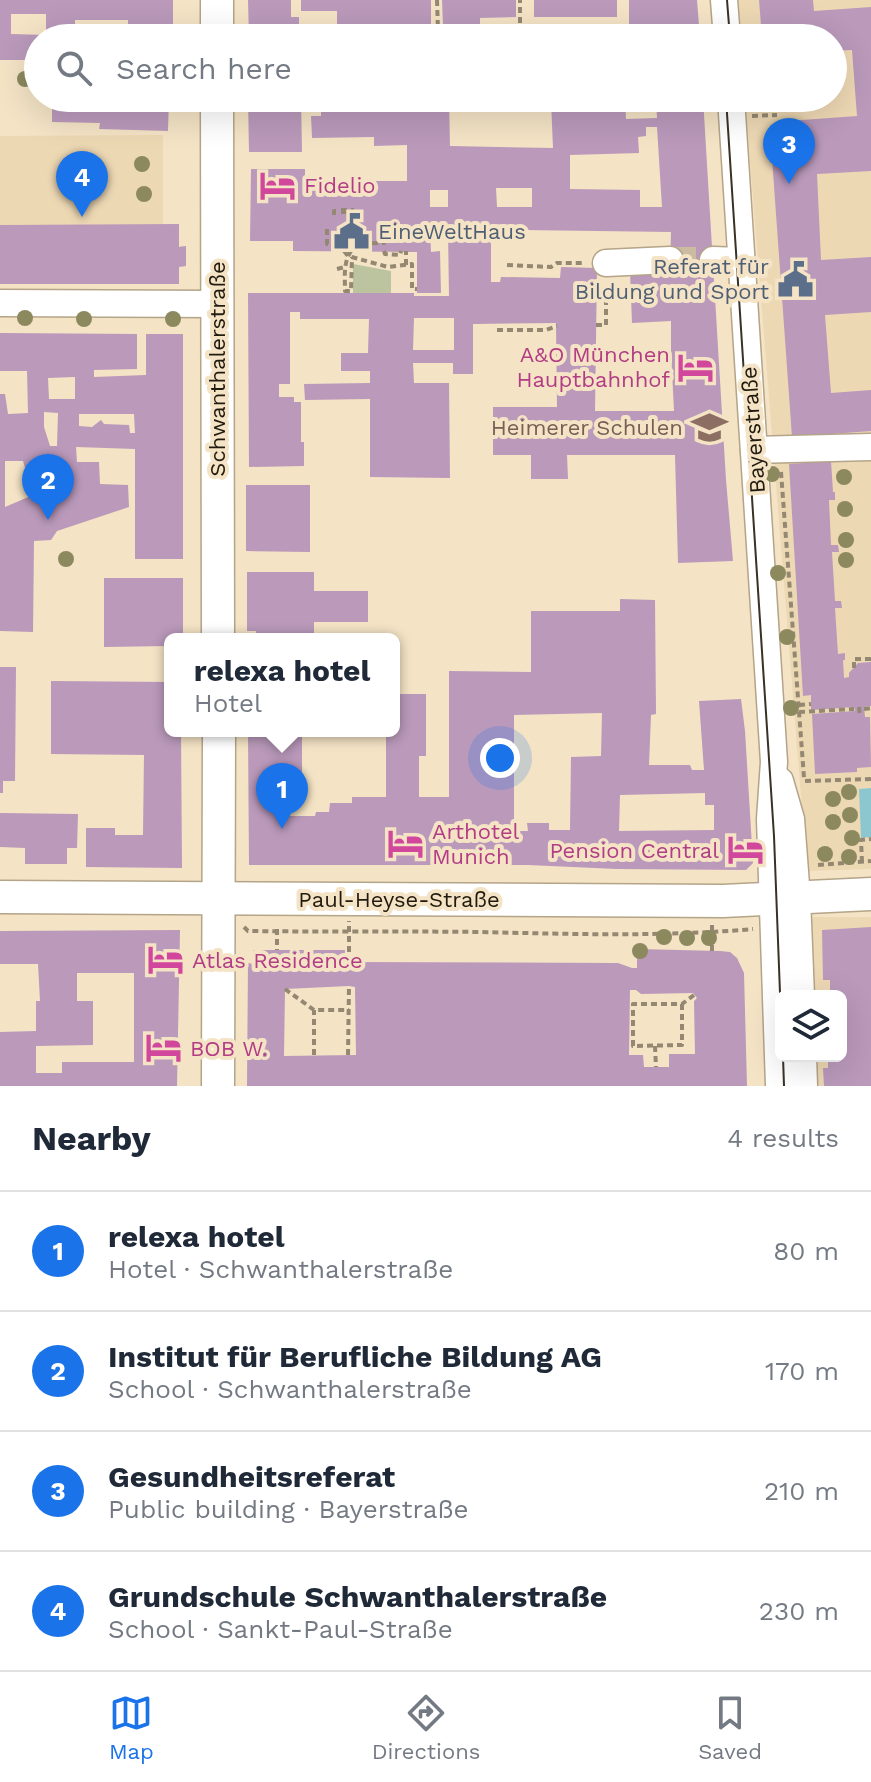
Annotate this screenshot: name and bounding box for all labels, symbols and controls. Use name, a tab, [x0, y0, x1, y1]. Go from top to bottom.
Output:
search box	[24, 24, 847, 112]
icon: search	[52, 46, 96, 90]
text: Search here	[116, 51, 292, 86]
pin: 3	[763, 118, 815, 184]
pin: 4	[56, 151, 108, 217]
hotel icon: Fidelio	[259, 166, 297, 204]
place label: Fidelio	[304, 173, 376, 198]
public building icon: EineWeltHaus	[333, 212, 371, 250]
place label: EineWeltHaus	[378, 219, 526, 244]
place label: Referat für Bildung und Sport	[575, 254, 769, 304]
public building icon: Referat für Bildung und Sport	[776, 260, 814, 298]
street label: Schwanthalerstraße	[205, 261, 230, 477]
place label: A&O München Hauptbahnhof	[516, 342, 670, 392]
hotel icon: A&O München Hauptbahnhof	[677, 348, 715, 386]
street label: Bayerstraße	[736, 366, 770, 494]
school or university icon: Heimerer Schulen	[690, 408, 728, 446]
place label: Heimerer Schulen	[491, 415, 683, 440]
pin: 2	[22, 454, 74, 520]
popup	[164, 633, 400, 737]
text: relexa hotel	[194, 653, 370, 688]
text: Hotel	[194, 688, 262, 718]
your location	[480, 738, 520, 778]
pin: 1	[256, 763, 308, 829]
place label: Arthotel Munich	[432, 819, 520, 869]
hotel icon: Arthotel Munich	[387, 825, 425, 863]
hotel icon: Pension Central	[726, 831, 764, 869]
place label: Pension Central	[549, 838, 719, 863]
street label: Paul-Heyse-Straße	[298, 887, 500, 912]
hotel icon: Atlas Residence	[147, 941, 185, 979]
place label: Atlas Residence	[192, 948, 363, 973]
map controls	[775, 990, 847, 1062]
button: layers	[775, 990, 847, 1062]
hotel icon: BOB W.	[145, 1029, 183, 1067]
place label: BOB W.	[190, 1036, 268, 1061]
text: Nearby	[32, 1118, 151, 1158]
text: 4 results	[727, 1123, 839, 1153]
text: relexa hotel	[108, 1219, 284, 1254]
text: 1	[52, 1236, 64, 1266]
text: 80 m	[773, 1236, 839, 1266]
text: Hotel · Schwanthalerstraße	[108, 1254, 453, 1284]
text: Institut für Berufliche Bildung AG	[108, 1339, 602, 1374]
text: 2	[50, 1356, 66, 1386]
text: 170 m	[765, 1356, 839, 1386]
text: School · Schwanthalerstraße	[108, 1374, 472, 1404]
text: Gesundheitsreferat	[108, 1459, 395, 1494]
text: 3	[50, 1476, 66, 1506]
text: 210 m	[764, 1476, 839, 1506]
text: Public building · Bayerstraße	[108, 1494, 469, 1524]
text: Grundschule Schwanthalerstraße	[108, 1579, 607, 1614]
text: 4	[50, 1596, 66, 1626]
text: 230 m	[759, 1596, 839, 1626]
text: School · Sankt-Paul-Straße	[108, 1614, 453, 1644]
tab: Map	[109, 1691, 154, 1764]
tab: Directions	[372, 1691, 480, 1764]
tab: Saved	[698, 1691, 762, 1764]

